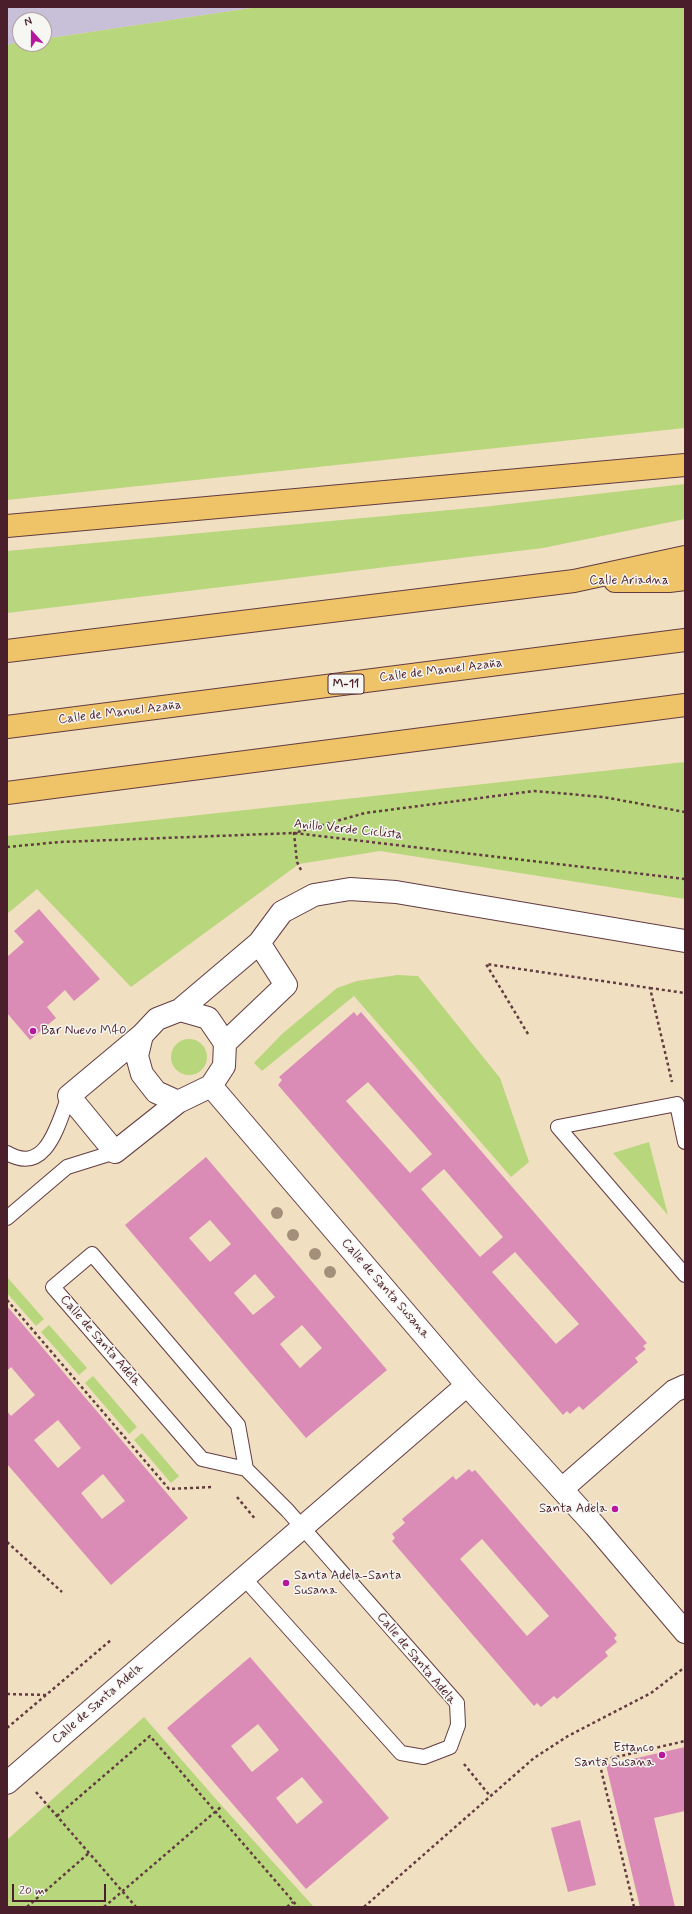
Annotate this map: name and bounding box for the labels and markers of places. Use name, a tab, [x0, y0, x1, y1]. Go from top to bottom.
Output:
place label: Bar Nuevo M40	[41, 1023, 126, 1039]
marker: Bar Nuevo M40	[28, 1026, 38, 1036]
place label: Santa Adela	[539, 1501, 607, 1517]
marker: Santa Adela	[610, 1504, 620, 1514]
place label: Santa Adela-Santa Susana	[294, 1568, 401, 1599]
marker: Santa Adela-Santa Susana	[281, 1578, 291, 1588]
place label: Estanco Santa Susana	[574, 1740, 654, 1771]
marker: Estanco Santa Susana	[657, 1750, 667, 1760]

